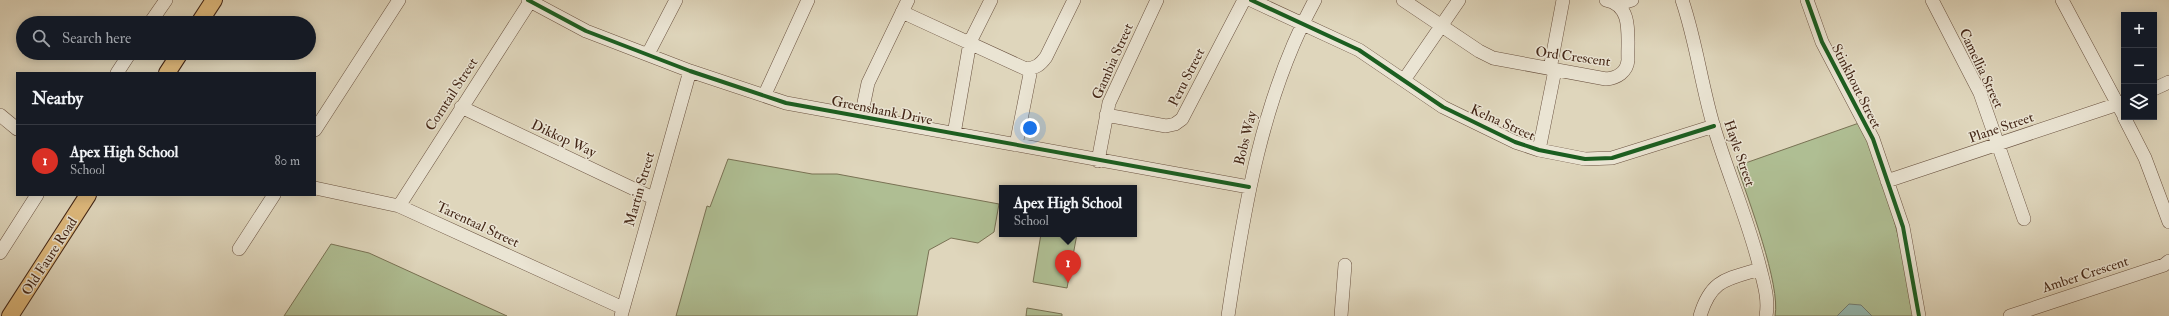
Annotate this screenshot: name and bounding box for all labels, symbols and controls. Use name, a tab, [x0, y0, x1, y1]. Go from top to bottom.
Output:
map controls	[2121, 12, 2157, 120]
button: +	[2121, 12, 2157, 48]
search box	[16, 16, 316, 60]
street label: Gambia Street	[1088, 20, 1137, 102]
street label: Camellia Street	[1956, 26, 2008, 111]
icon: search	[30, 27, 52, 49]
text: Search here	[62, 29, 131, 48]
street label: Stinkhout Street	[1828, 41, 1885, 132]
street label: Ord Crescent	[1534, 43, 1612, 70]
street label: Peru Street	[1165, 45, 1208, 109]
button: −	[2121, 48, 2157, 84]
street label: Corntail Street	[422, 54, 482, 134]
button: layers	[2121, 84, 2157, 120]
text: Nearby	[32, 88, 83, 109]
street label: Greenshank Drive	[830, 92, 934, 129]
street label: Kelna Street	[1468, 101, 1538, 144]
street label: Bobs Way	[1231, 108, 1262, 167]
street label: Plane Street	[1967, 108, 2036, 146]
street label: Dikkop Way	[528, 116, 600, 162]
your location	[1020, 118, 1040, 138]
street label: Hayle Street	[1719, 118, 1759, 189]
text: Apex High School	[70, 143, 178, 162]
street label: Martin Street	[621, 150, 658, 228]
text: 1	[43, 153, 47, 169]
text: 80 m	[274, 153, 300, 169]
text: School	[70, 162, 105, 178]
popup	[999, 185, 1137, 237]
text: Apex High School	[1014, 194, 1122, 213]
street label: Tarentaal Street	[434, 198, 522, 251]
text: School	[1014, 213, 1049, 229]
street label: Old Faure Road	[18, 214, 81, 298]
pin: 1	[1055, 250, 1081, 283]
street label: Amber Crescent	[2039, 252, 2131, 297]

